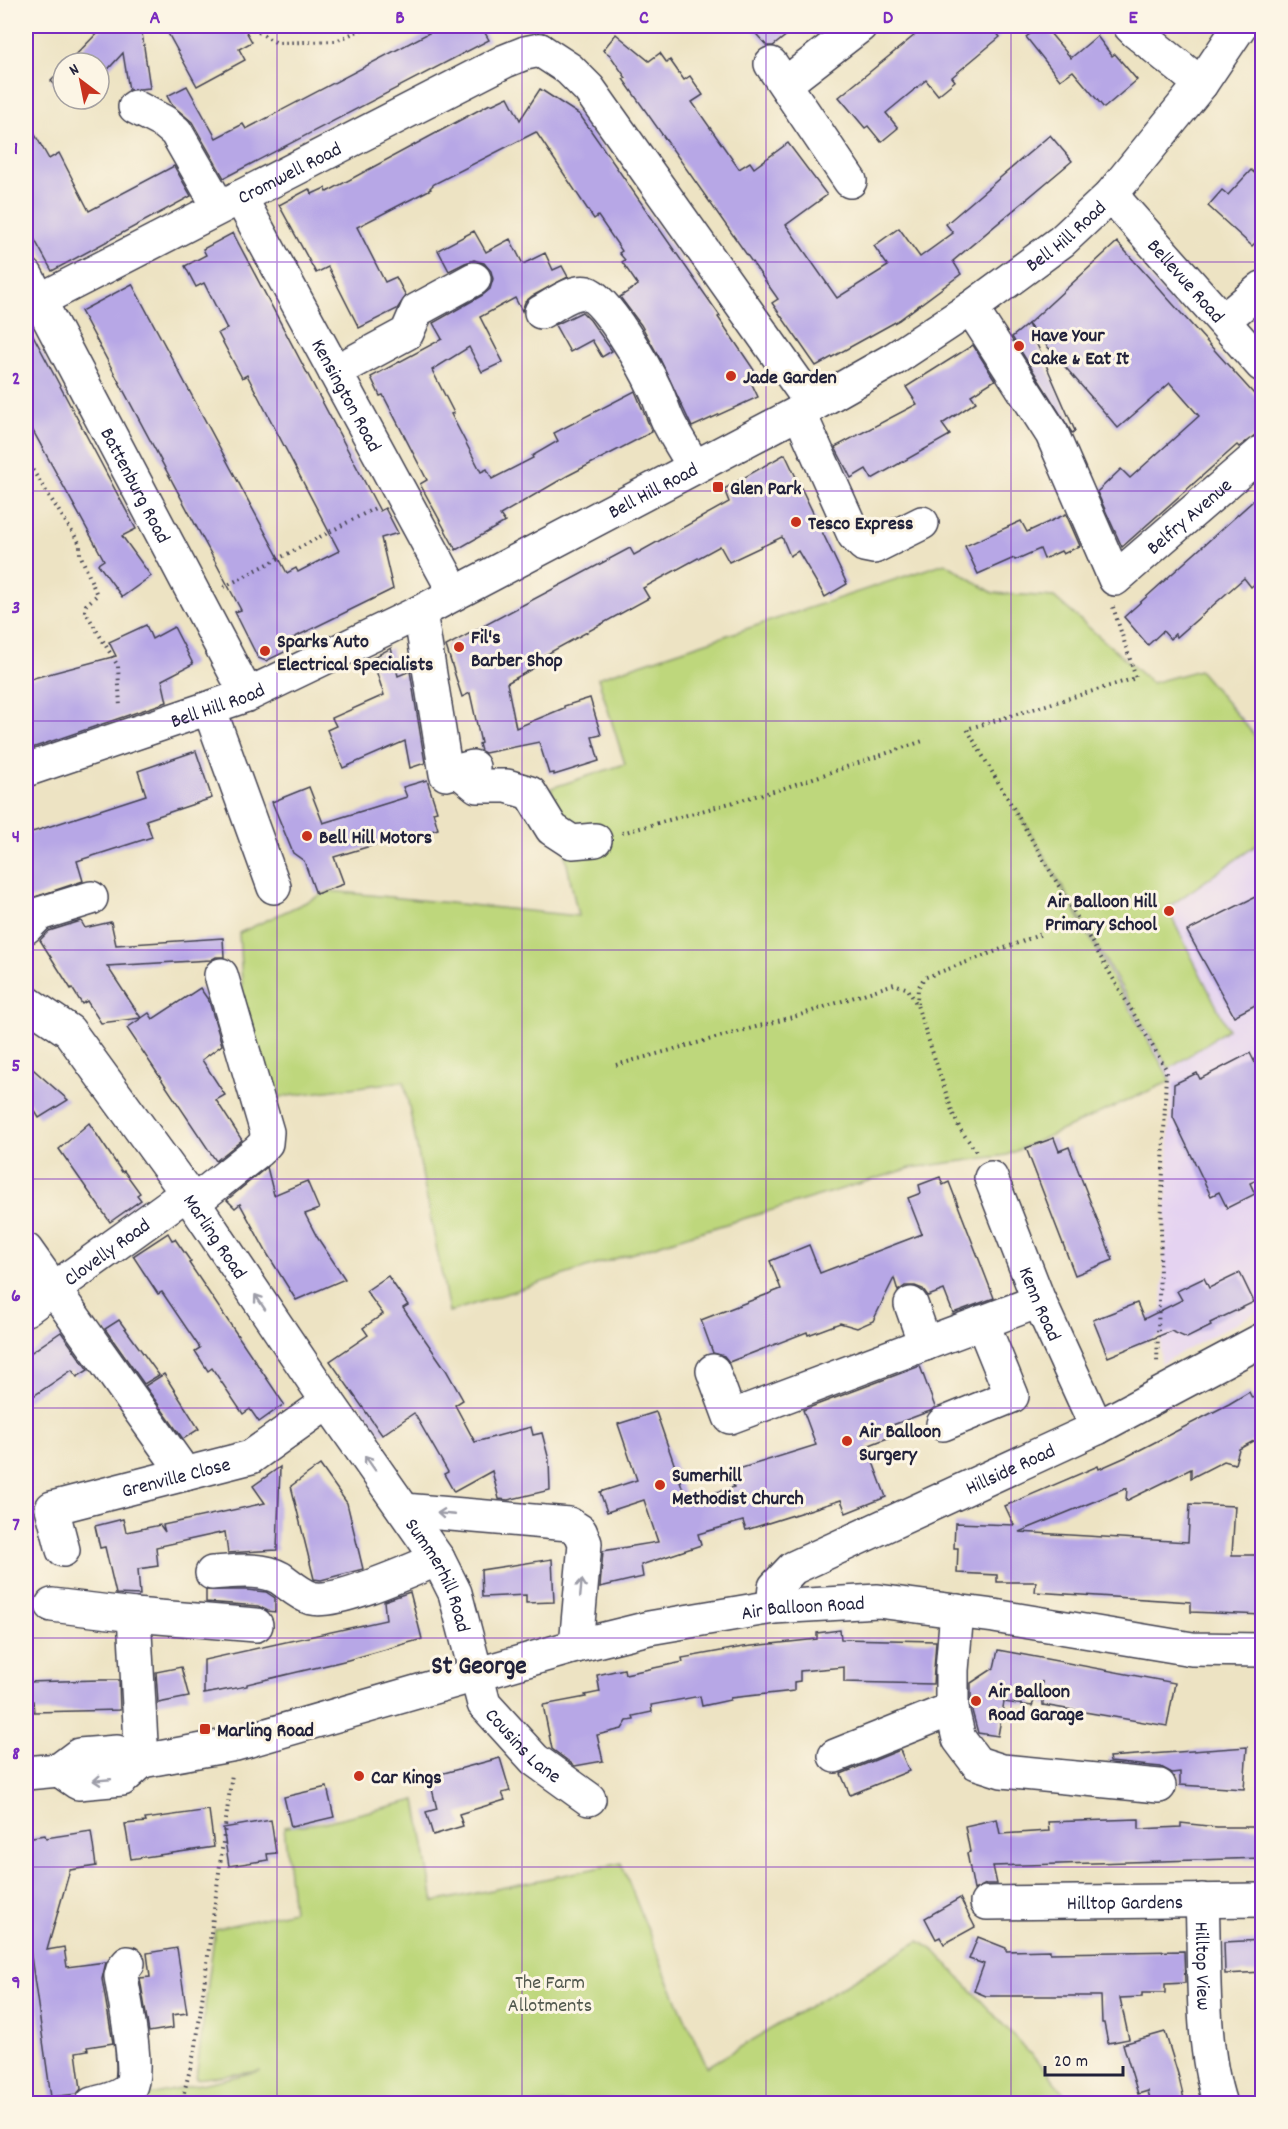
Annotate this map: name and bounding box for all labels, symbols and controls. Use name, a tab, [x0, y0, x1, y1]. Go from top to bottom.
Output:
text: A	[150, 5, 161, 33]
text: B	[395, 5, 405, 33]
text: C	[639, 5, 649, 33]
text: D	[883, 5, 894, 33]
text: E	[1128, 5, 1138, 33]
north arrow	[51, 51, 111, 111]
text: N	[65, 59, 84, 82]
text: 1	[14, 136, 18, 164]
street label: Cromwell Road	[234, 136, 347, 213]
street label: Bell Hill Road	[1021, 195, 1114, 280]
street label: Bellevue Road	[1139, 234, 1230, 331]
place label: Have Your Cake & Eat It	[1031, 323, 1130, 374]
street label: Kensington Road	[303, 335, 387, 458]
marker: Have Your Cake & Eat It	[1012, 339, 1026, 353]
place label: Jade Garden	[743, 365, 837, 393]
text: 2	[12, 366, 20, 394]
marker: Jade Garden	[724, 369, 738, 383]
street label: Battenburg Road	[92, 423, 176, 549]
street label: Bell Hill Road	[604, 457, 704, 527]
street label: Belfry Avenue	[1142, 473, 1239, 563]
place label: Glen Park	[730, 476, 802, 504]
marker: Glen Park	[711, 480, 725, 494]
place label: Tesco Express	[808, 511, 914, 539]
marker: Tesco Express	[789, 515, 803, 529]
text: 3	[12, 595, 20, 623]
place label: Fil's Barber Shop	[471, 625, 563, 676]
place label: Sparks Auto Electrical Specialists	[277, 629, 433, 680]
marker: Fil's Barber Shop	[452, 640, 466, 654]
marker: Sparks Auto Electrical Specialists	[258, 644, 272, 658]
street label: Bell Hill Road	[167, 677, 270, 737]
text: 4	[12, 824, 20, 852]
place label: Bell Hill Motors	[319, 825, 432, 853]
marker: Bell Hill Motors	[300, 829, 314, 843]
place label: Air Balloon Hill Primary School	[1045, 889, 1157, 940]
marker: Air Balloon Hill Primary School	[1162, 904, 1176, 918]
text: 5	[11, 1053, 21, 1081]
street label: Marling Road	[175, 1190, 252, 1286]
street label: Clovelly Road	[59, 1213, 157, 1294]
street label: Kenn Road	[1010, 1263, 1067, 1347]
text: 6	[11, 1283, 21, 1311]
one-way arrow	[254, 1294, 266, 1311]
place label: Air Balloon Surgery	[859, 1419, 941, 1470]
marker: Air Balloon Surgery	[840, 1434, 854, 1448]
street label: Hillside Road	[962, 1438, 1060, 1504]
street label: Grenville Close	[119, 1452, 234, 1507]
one-way arrow	[364, 1455, 377, 1471]
place label: Sumerhill Methodist Church	[672, 1463, 804, 1514]
marker: Sumerhill Methodist Church	[653, 1478, 667, 1492]
one-way arrow	[437, 1508, 457, 1519]
text: 7	[12, 1512, 20, 1540]
street label: Summerhill Road	[397, 1513, 476, 1636]
one-way arrow	[576, 1579, 587, 1599]
street label: Air Balloon Road	[739, 1591, 865, 1629]
district label: St George	[431, 1649, 527, 1686]
place label: Air Balloon Road Garage	[988, 1679, 1084, 1730]
marker: Air Balloon Road Garage	[969, 1694, 983, 1708]
street label: Cousins Lane	[477, 1703, 566, 1792]
place label: Marling Road	[217, 1718, 314, 1746]
marker: Marling Road	[198, 1722, 212, 1736]
text: 8	[12, 1741, 20, 1769]
place label: Car Kings	[371, 1765, 442, 1793]
marker: Car Kings	[352, 1769, 366, 1783]
one-way arrow	[92, 1775, 112, 1786]
street label: Hilltop Gardens	[1067, 1890, 1183, 1919]
street label: Hilltop View	[1186, 1921, 1216, 2011]
text: 9	[11, 1970, 21, 1998]
park label: The Farm Allotments	[508, 1970, 592, 2021]
scale bar	[1045, 2039, 1123, 2077]
text: 20 m	[1054, 2050, 1088, 2075]

